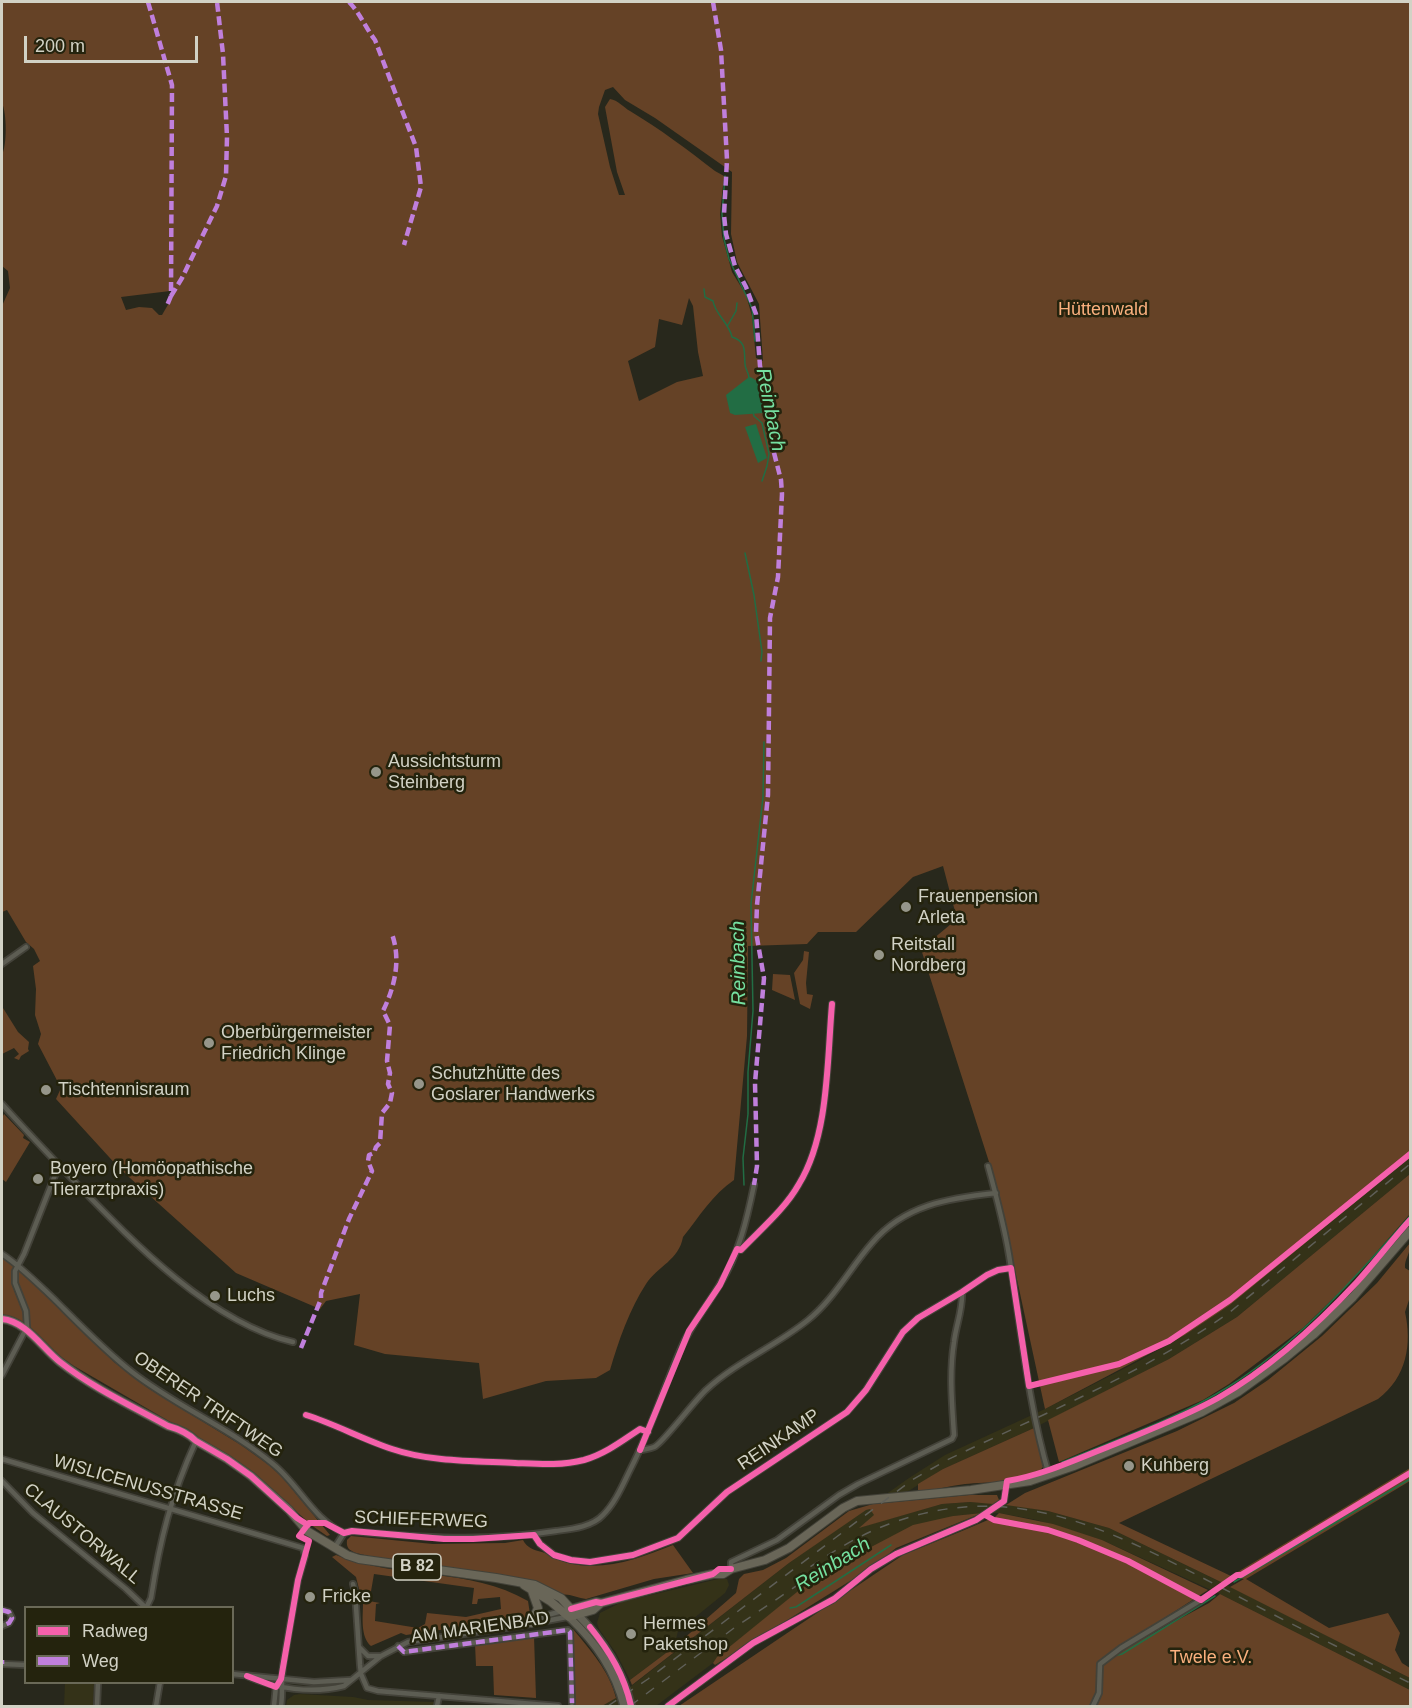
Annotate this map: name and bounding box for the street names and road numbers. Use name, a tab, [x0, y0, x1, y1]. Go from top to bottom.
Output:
street label: OBERER TRIFTWEG	[129, 1347, 287, 1463]
street label: REINKAMP	[734, 1405, 824, 1475]
street label: WISLICENUSSTRASSE	[51, 1451, 245, 1525]
street label: CLAUSTORWALL	[19, 1479, 145, 1589]
street label: SCHIEFERWEG	[354, 1507, 488, 1533]
road number: B 82	[393, 1554, 441, 1580]
street label: AM MARIENBAD	[410, 1608, 550, 1648]

